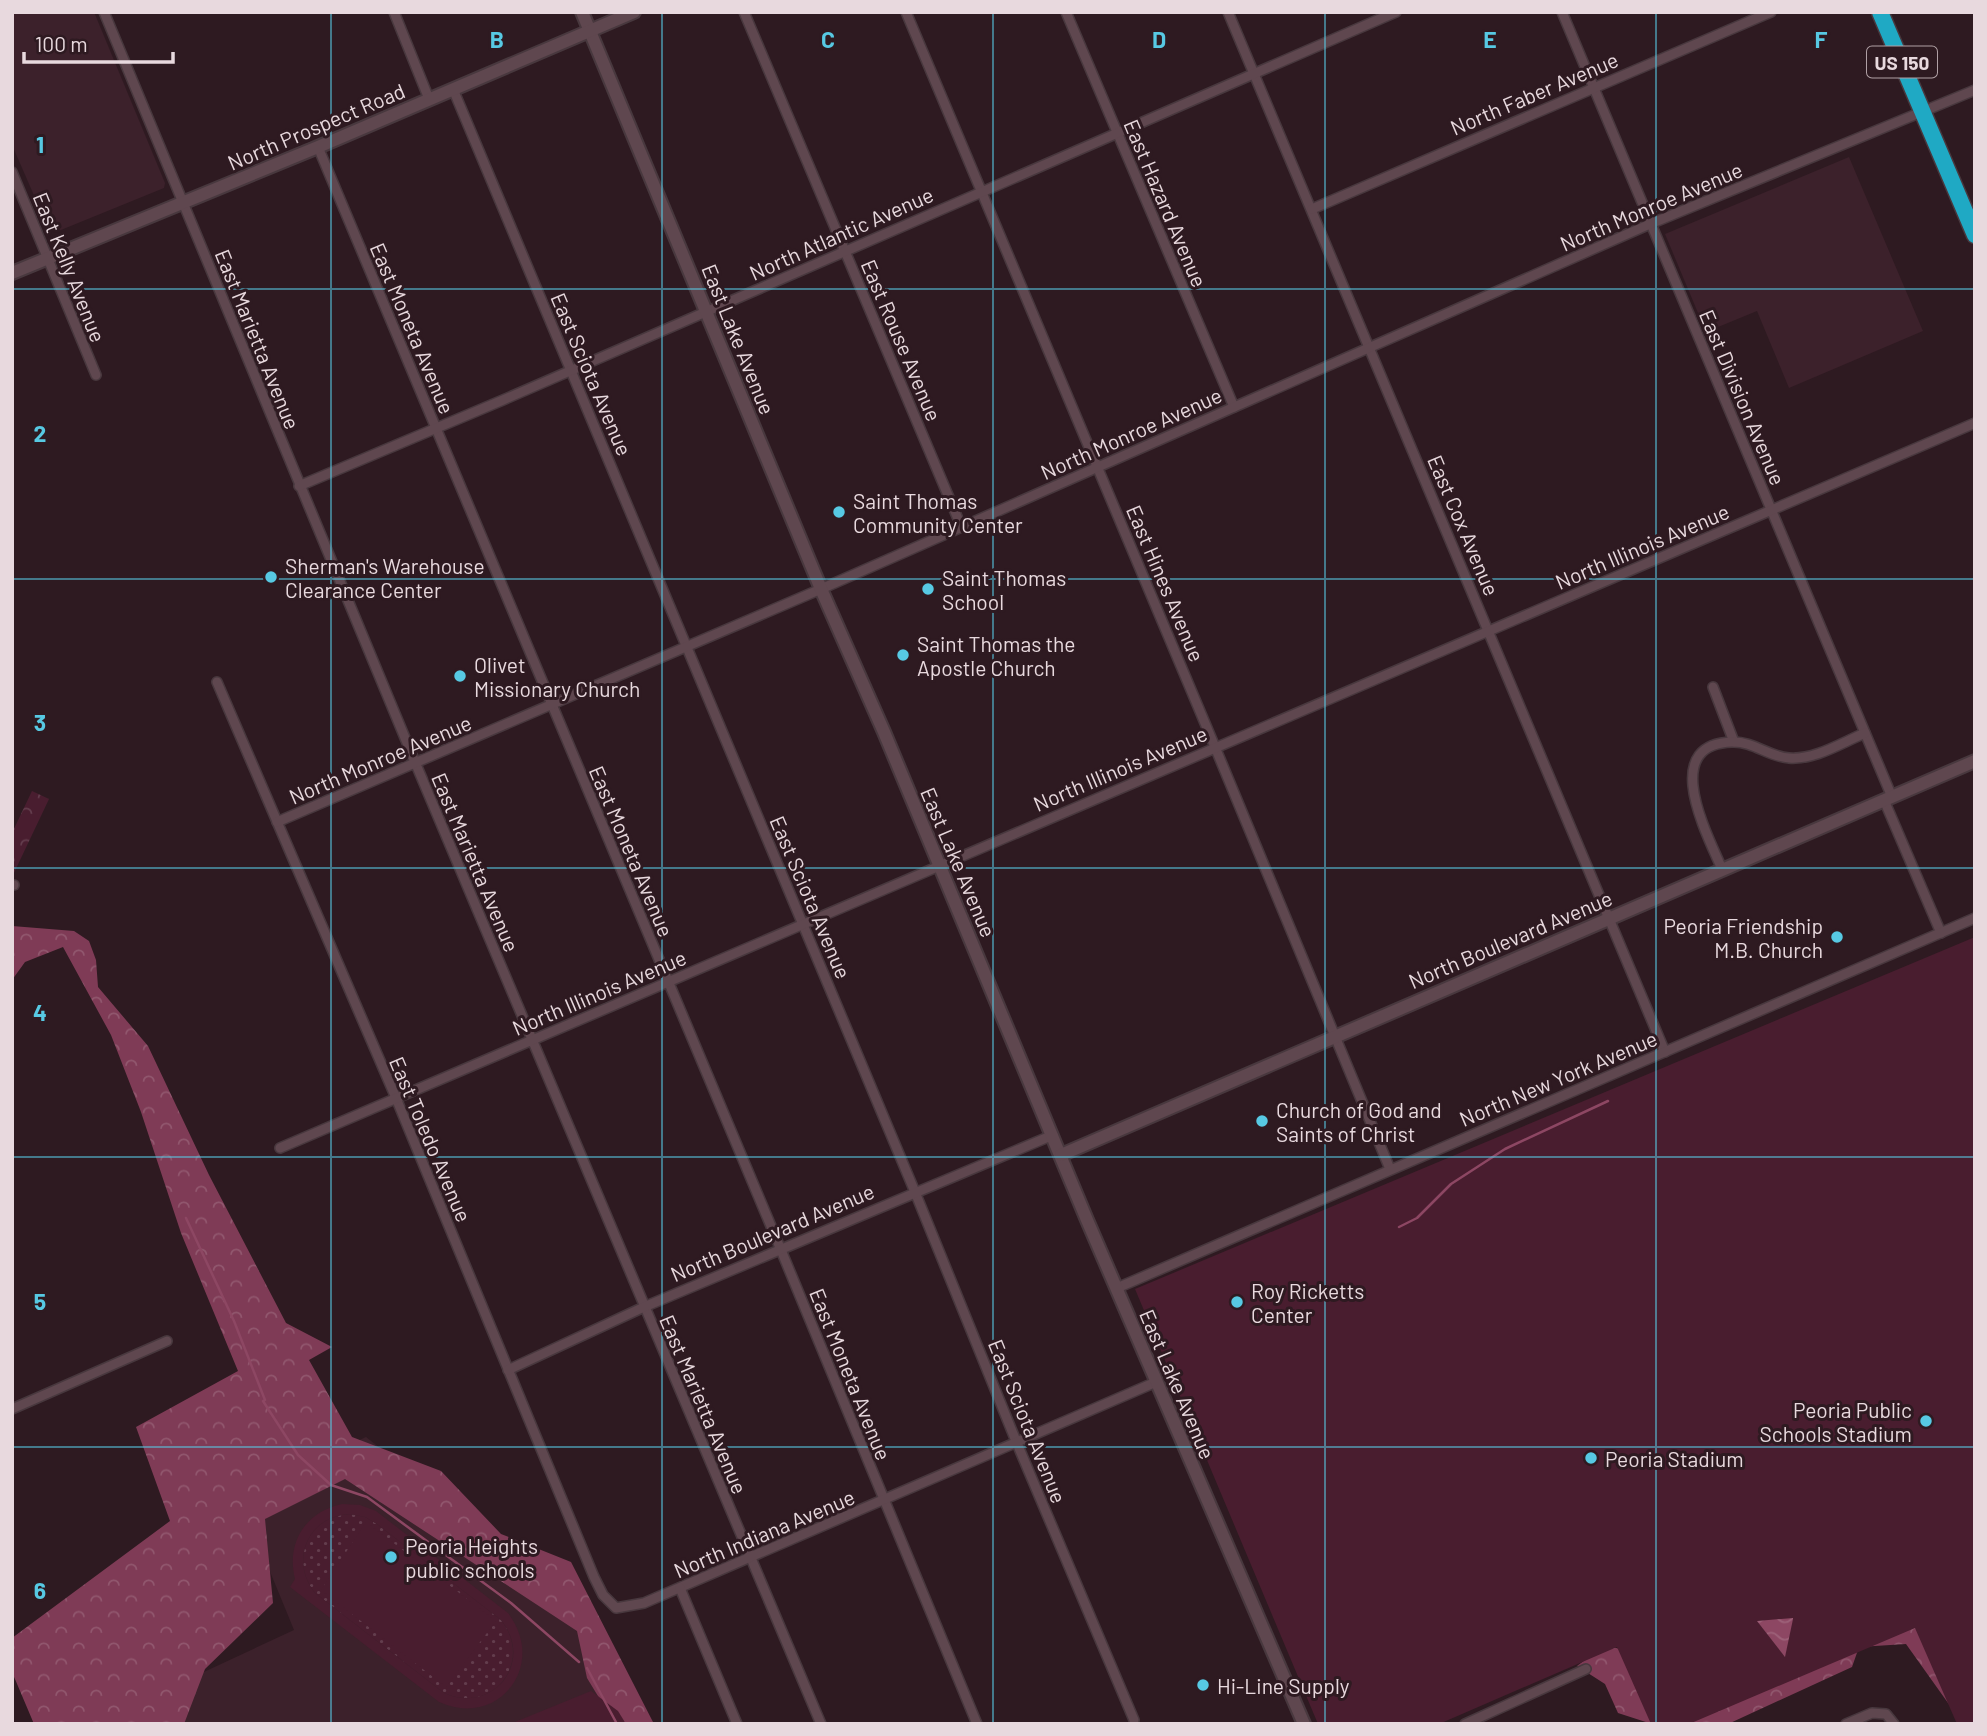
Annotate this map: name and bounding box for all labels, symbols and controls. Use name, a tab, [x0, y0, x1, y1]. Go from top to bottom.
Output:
scale bar	[24, 21, 173, 65]
text: B	[490, 25, 504, 53]
text: C	[821, 25, 835, 53]
text: D	[1152, 25, 1166, 53]
text: E	[1483, 25, 1497, 53]
text: F	[1815, 25, 1828, 53]
text: 100 m	[35, 31, 88, 56]
street label: North Faber Avenue	[1446, 46, 1622, 140]
road number: US 150	[1867, 46, 1937, 78]
street label: North Prospect Road	[224, 77, 408, 175]
street label: East Hazard Avenue	[1119, 115, 1213, 291]
text: 1	[36, 130, 44, 158]
street label: North Monroe Avenue	[1556, 156, 1746, 256]
street label: North Atlantic Avenue	[745, 181, 937, 285]
street label: East Kelly Avenue	[29, 188, 111, 346]
street label: East Moneta Avenue	[366, 239, 460, 417]
street label: East Marietta Avenue	[210, 245, 306, 433]
street label: East Rouse Avenue	[857, 255, 947, 425]
street label: East Lake Avenue	[697, 260, 781, 418]
street label: East Sciota Avenue	[546, 289, 638, 459]
street label: East Division Avenue	[1695, 306, 1791, 488]
street label: North Monroe Avenue	[1037, 382, 1225, 484]
text: 2	[34, 419, 46, 447]
street label: East Cox Avenue	[1423, 451, 1505, 599]
place label: Saint Thomas Community Center	[853, 488, 1023, 537]
street label: North Illinois Avenue	[1551, 498, 1733, 594]
street label: East Hines Avenue	[1122, 501, 1210, 665]
marker: Saint Thomas Community Center	[831, 504, 847, 520]
place label: Sherman's Warehouse Clearance Center	[285, 553, 485, 602]
place label: Saint Thomas School	[942, 565, 1066, 614]
marker: Sherman's Warehouse Clearance Center	[263, 569, 279, 585]
marker: Saint Thomas School	[920, 581, 936, 597]
place label: Saint Thomas the Apostle Church	[917, 631, 1075, 680]
marker: Saint Thomas the Apostle Church	[895, 647, 911, 663]
place label: Olivet Missionary Church	[474, 652, 640, 701]
marker: Olivet Missionary Church	[452, 668, 468, 684]
text: 3	[34, 708, 46, 736]
street label: North Monroe Avenue	[285, 709, 475, 809]
street label: North Illinois Avenue	[1029, 720, 1211, 816]
street label: East Moneta Avenue	[585, 762, 679, 940]
street label: East Marietta Avenue	[427, 769, 525, 955]
street label: East Lake Avenue	[916, 783, 1002, 941]
street label: East Sciota Avenue	[765, 812, 857, 982]
street label: North Boulevard Avenue	[1404, 885, 1616, 993]
place label: Peoria Friendship M.B. Church	[1664, 913, 1823, 962]
marker: Peoria Friendship M.B. Church	[1829, 929, 1845, 945]
street label: North Illinois Avenue	[508, 944, 690, 1040]
text: 4	[33, 998, 47, 1026]
street label: North New York Avenue	[1455, 1025, 1661, 1131]
street label: East Toledo Avenue	[385, 1053, 477, 1225]
place label: Church of God and Saints of Christ	[1276, 1097, 1442, 1146]
marker: Church of God and Saints of Christ	[1254, 1113, 1270, 1129]
street label: North Boulevard Avenue	[666, 1178, 878, 1286]
place label: Roy Ricketts Center	[1251, 1278, 1364, 1327]
street label: East Moneta Avenue	[805, 1284, 897, 1464]
text: 5	[34, 1287, 46, 1315]
marker: Roy Ricketts Center	[1229, 1294, 1245, 1310]
street label: East Lake Avenue	[1135, 1305, 1221, 1463]
street label: East Marietta Avenue	[655, 1311, 753, 1497]
street label: East Sciota Avenue	[984, 1335, 1072, 1507]
place label: Peoria Public Schools Stadium	[1760, 1397, 1912, 1446]
marker: Peoria Public Schools Stadium	[1918, 1413, 1934, 1429]
place label: Peoria Stadium	[1605, 1446, 1744, 1471]
marker: Peoria Stadium	[1583, 1450, 1599, 1466]
street label: North Indiana Avenue	[670, 1484, 858, 1582]
place label: Peoria Heights public schools	[405, 1533, 538, 1582]
marker: Peoria Heights public schools	[383, 1549, 399, 1565]
text: 6	[34, 1576, 46, 1604]
place label: Hi-Line Supply	[1217, 1673, 1350, 1698]
marker: Hi-Line Supply	[1195, 1677, 1211, 1693]

